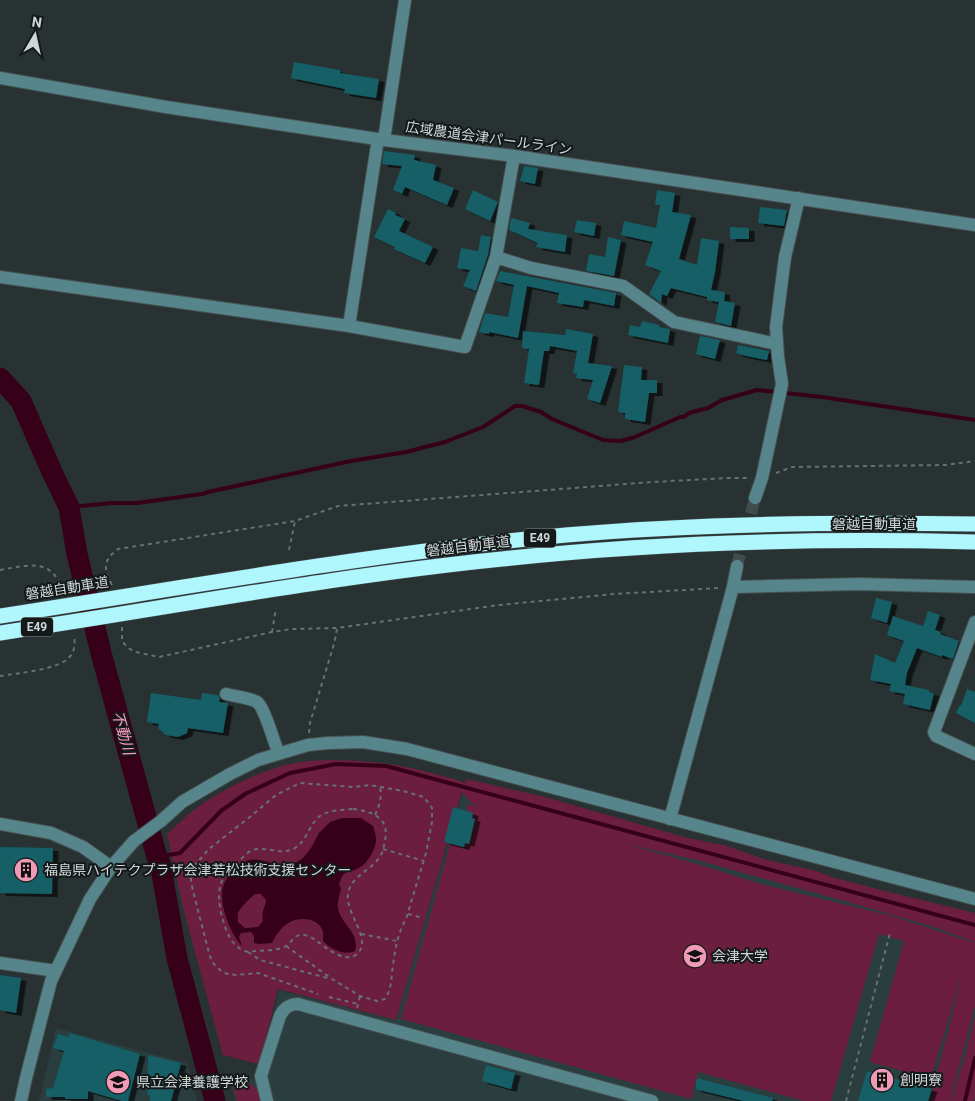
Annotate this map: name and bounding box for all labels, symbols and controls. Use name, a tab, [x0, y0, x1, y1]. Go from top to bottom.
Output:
north arrow	[10, 10, 60, 60]
text: N	[31, 13, 43, 31]
street label: 広域農道会津パールライン	[405, 118, 573, 158]
street label: 磐越自動車道	[832, 516, 916, 532]
road number: E49	[524, 528, 556, 548]
street label: 磐越自動車道	[425, 533, 511, 559]
street label: 磐越自動車道	[24, 574, 110, 602]
road number: E49	[21, 618, 53, 636]
water label: 不動川	[108, 709, 138, 759]
building icon: 福島県ハイテクプラザ会津若松技術支援センター	[13, 857, 39, 883]
place label: 福島県ハイテクプラザ会津若松技術支援センター	[44, 862, 351, 878]
school or university icon: 会津大学	[682, 943, 708, 969]
place label: 会津大学	[712, 948, 768, 964]
building icon: 創明寮	[869, 1067, 895, 1093]
school or university icon: 県立会津養護学校	[105, 1069, 131, 1095]
place label: 創明寮	[900, 1072, 942, 1088]
place label: 県立会津養護学校	[136, 1074, 248, 1090]

